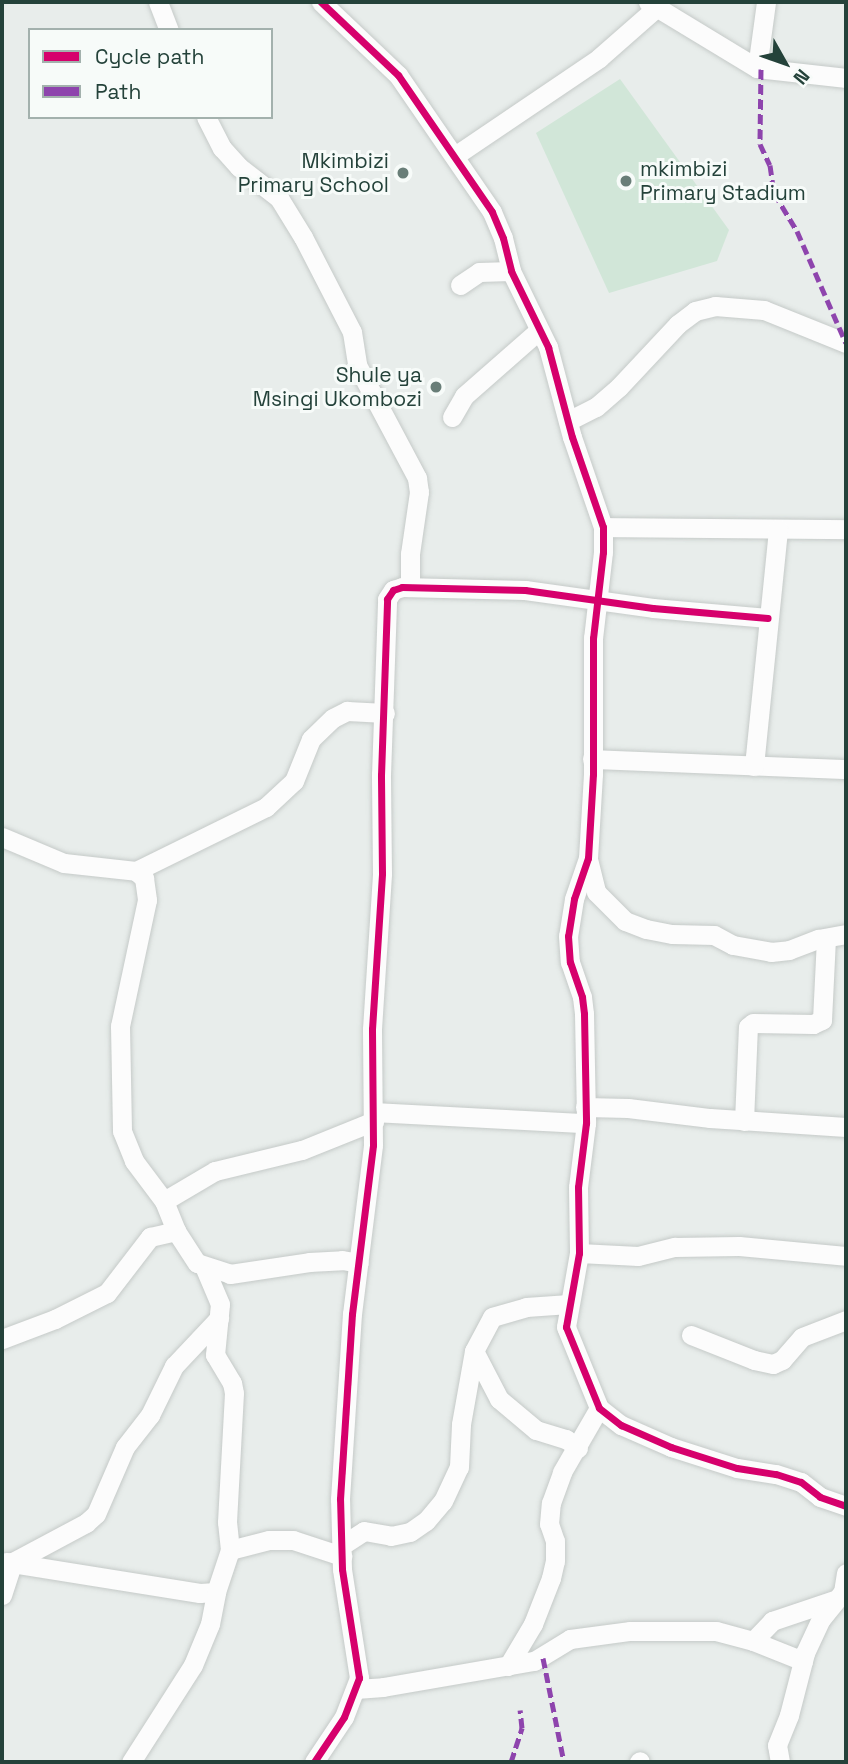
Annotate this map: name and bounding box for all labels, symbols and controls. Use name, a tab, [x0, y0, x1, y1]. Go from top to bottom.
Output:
legend	[28, 28, 273, 119]
north arrow	[750, 28, 820, 98]
text: Cycle path	[95, 43, 204, 70]
text: N	[788, 64, 815, 90]
text: Path	[95, 78, 141, 105]
place label: Mkimbizi Primary School	[238, 148, 389, 198]
place label: mkimbizi Primary Stadium	[640, 156, 806, 206]
marker: Mkimbizi Primary School	[395, 165, 411, 181]
marker: mkimbizi Primary Stadium	[618, 173, 634, 189]
place label: Shule ya Msingi Ukombozi	[253, 362, 422, 412]
marker: Shule ya Msingi Ukombozi	[428, 379, 444, 395]

